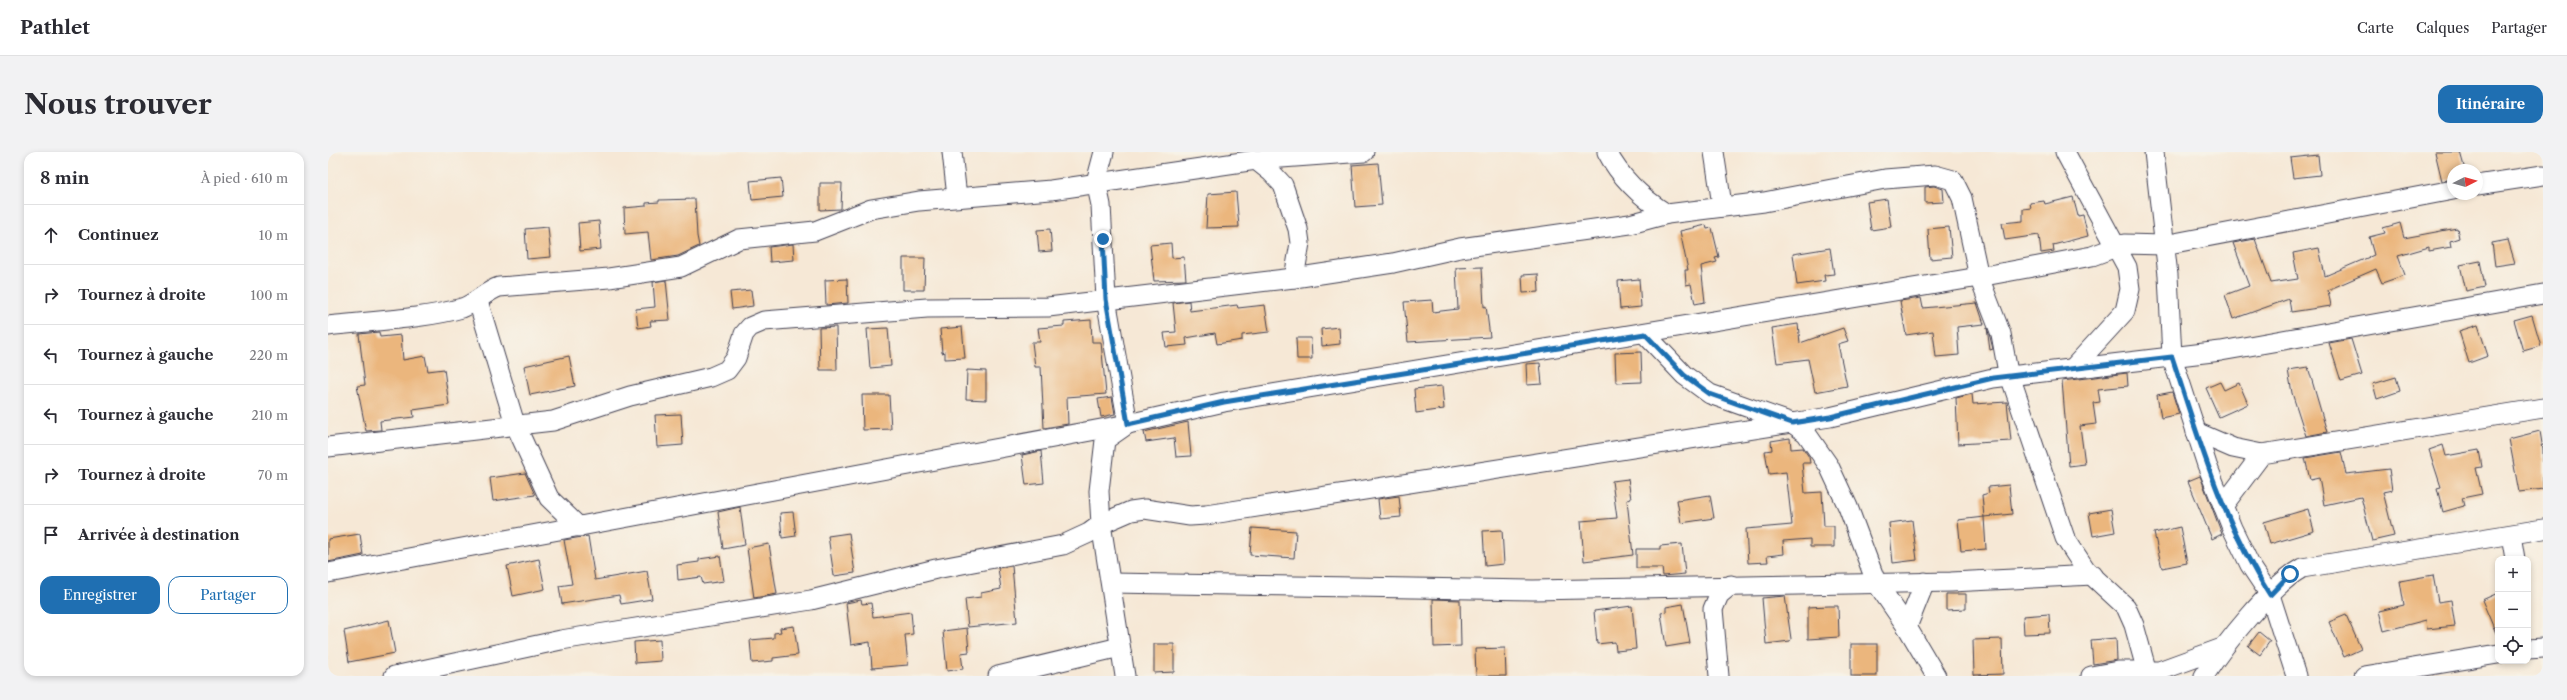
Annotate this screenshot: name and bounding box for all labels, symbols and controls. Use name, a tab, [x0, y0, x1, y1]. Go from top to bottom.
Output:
text: Pathlet	[20, 16, 90, 39]
text: Carte	[2357, 19, 2394, 37]
text: Calques	[2416, 19, 2469, 37]
text: Partager	[2491, 19, 2547, 37]
button: Itinéraire	[2438, 85, 2543, 123]
text: Nous trouver	[24, 87, 212, 121]
north arrow	[2447, 164, 2483, 200]
text: 8 min	[40, 168, 89, 188]
text: À pied · 610 m	[201, 170, 288, 186]
icon: ahead	[40, 224, 62, 246]
text: Continuez	[78, 225, 159, 244]
text: 10 m	[259, 227, 288, 243]
route end	[1094, 230, 1112, 248]
icon: right	[40, 284, 62, 306]
text: Tournez à droite	[78, 285, 206, 304]
text: 100 m	[250, 287, 288, 303]
icon: left	[40, 344, 62, 366]
text: Tournez à gauche	[78, 345, 214, 364]
text: 220 m	[249, 347, 288, 363]
icon: left	[40, 404, 62, 426]
text: Tournez à gauche	[78, 405, 214, 424]
text: 210 m	[251, 407, 288, 423]
icon: right	[40, 464, 62, 486]
text: Tournez à droite	[78, 465, 206, 484]
text: 70 m	[258, 467, 288, 483]
icon: arrive	[40, 524, 62, 546]
text: Arrivée à destination	[78, 525, 240, 544]
map controls	[2495, 556, 2531, 664]
button: +	[2495, 556, 2531, 592]
route start	[2281, 565, 2299, 583]
button: Enregistrer	[40, 576, 160, 614]
button: Partager	[168, 576, 288, 614]
button: −	[2495, 592, 2531, 628]
button: locate	[2495, 628, 2531, 664]

